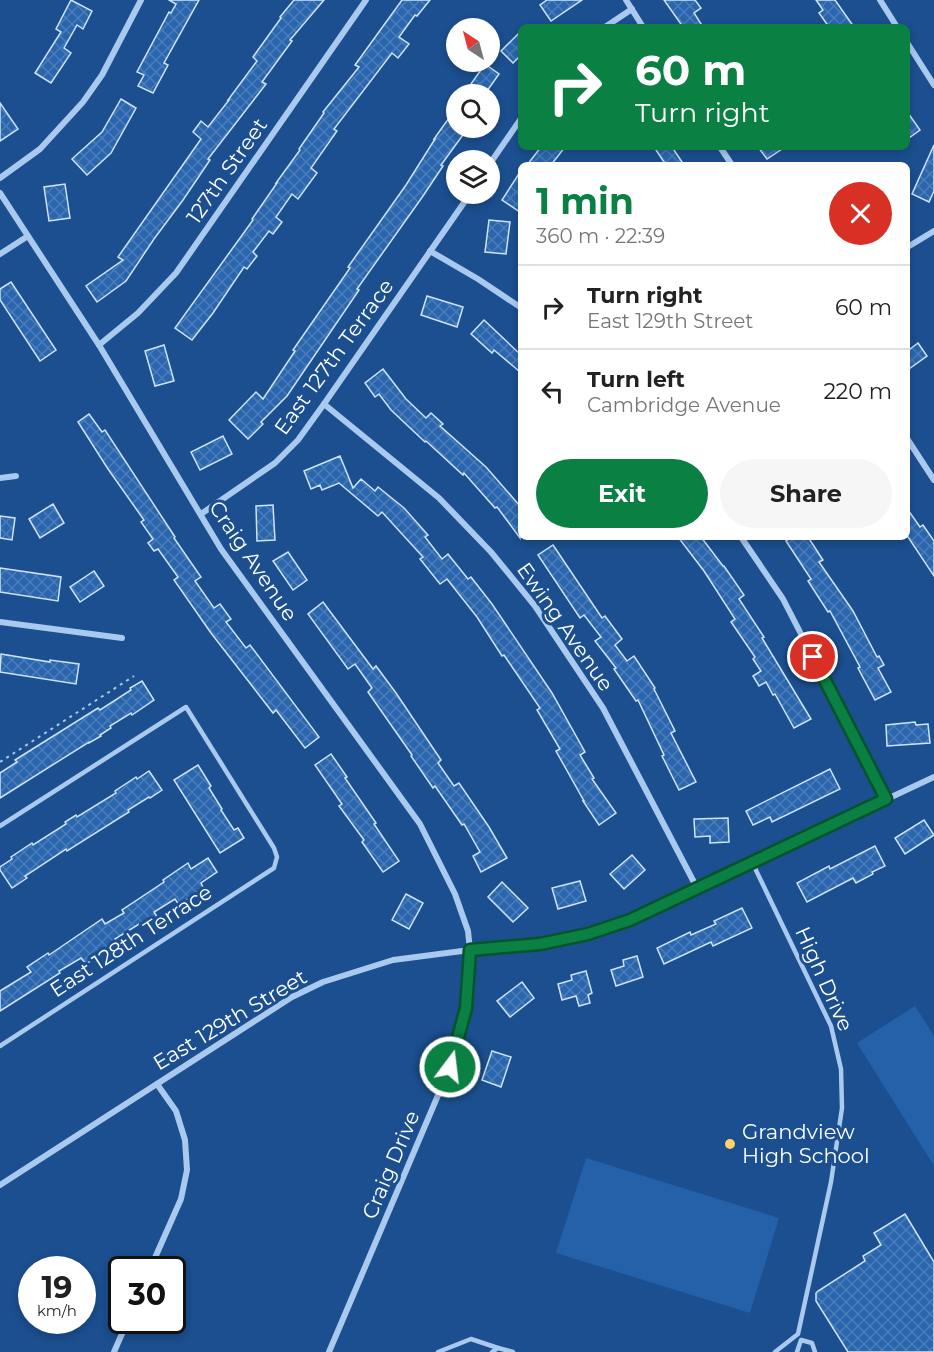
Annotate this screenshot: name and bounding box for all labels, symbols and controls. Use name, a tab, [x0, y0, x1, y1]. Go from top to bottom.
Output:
north arrow	[446, 18, 500, 72]
map controls	[446, 18, 500, 204]
text: 60 m	[635, 44, 746, 96]
icon: right	[536, 48, 614, 126]
button: search	[446, 84, 500, 138]
text: Turn right	[635, 96, 770, 129]
street label: 127th Street	[181, 113, 272, 228]
button: layers	[446, 150, 500, 204]
text: 1 min	[536, 179, 634, 223]
button: close	[829, 182, 892, 245]
text: 360 m · 22:39	[536, 224, 665, 248]
street label: East 127th Terrace	[269, 274, 398, 439]
text: Turn right	[587, 282, 702, 309]
icon: right	[536, 291, 569, 324]
text: 60 m	[835, 294, 892, 321]
text: East 129th Street	[587, 309, 753, 333]
text: Turn left	[587, 366, 685, 393]
icon: left	[536, 375, 569, 408]
text: 220 m	[823, 378, 892, 405]
text: Cambridge Avenue	[587, 393, 781, 417]
button: Exit	[536, 459, 708, 528]
button: Share	[720, 459, 892, 528]
street label: Craig Avenue	[204, 496, 303, 626]
street label: Ewing Avenue	[512, 558, 619, 696]
pin	[787, 631, 838, 682]
icon: arrive	[796, 640, 829, 673]
street label: East 128th Terrace	[45, 879, 216, 1002]
street label: High Drive	[790, 923, 859, 1035]
street label: East 129th Street	[148, 964, 311, 1075]
position arrow	[418, 1035, 482, 1099]
street label: Craig Drive	[356, 1107, 425, 1223]
place label: Grandview High School	[742, 1119, 870, 1168]
marker: Grandview High School	[723, 1137, 737, 1151]
speed limit sign: 30	[108, 1256, 186, 1334]
text: 19	[42, 1269, 72, 1306]
text: km/h	[37, 1301, 77, 1320]

